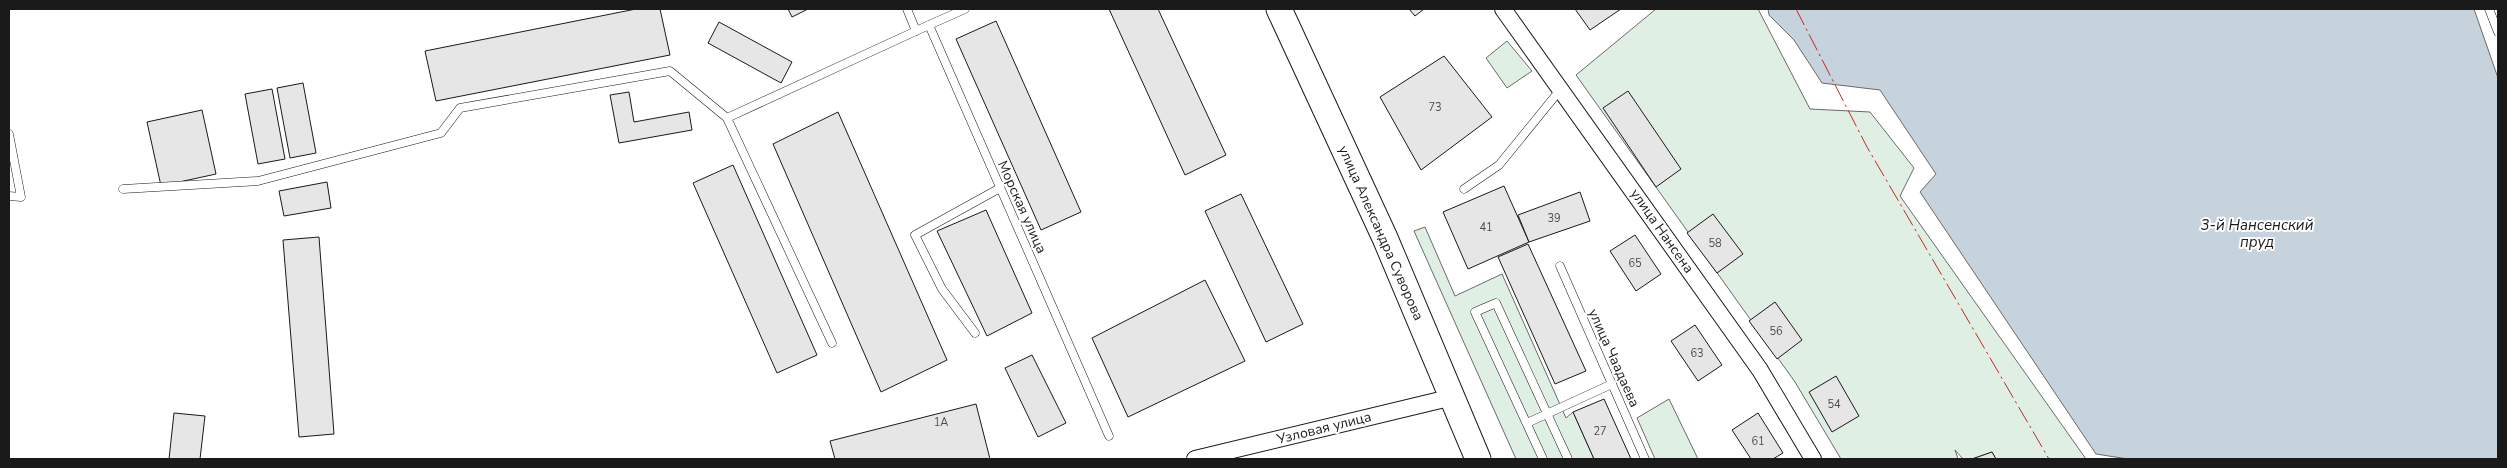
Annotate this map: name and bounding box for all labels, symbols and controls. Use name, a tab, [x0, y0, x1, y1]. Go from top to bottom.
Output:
house number: 73	[1428, 100, 1442, 115]
street label: улица Александра Суворова	[1334, 143, 1428, 323]
street label: Морская улица	[993, 157, 1051, 257]
street label: улица Нансена	[1626, 185, 1698, 277]
house number: 39	[1547, 211, 1561, 226]
water label: 3-й Нансенский пруд	[2201, 215, 2314, 252]
house number: 41	[1479, 220, 1493, 235]
house number: 58	[1708, 236, 1722, 251]
house number: 65	[1628, 256, 1642, 271]
street label: улица Чаадаева	[1584, 306, 1644, 410]
house number: 56	[1769, 324, 1783, 339]
house number: 63	[1690, 346, 1704, 361]
house number: 54	[1827, 397, 1841, 412]
street label: Узловая улица	[1274, 407, 1373, 449]
house number: 1А	[934, 415, 948, 430]
house number: 27	[1593, 424, 1607, 439]
house number: 61	[1751, 434, 1765, 449]

